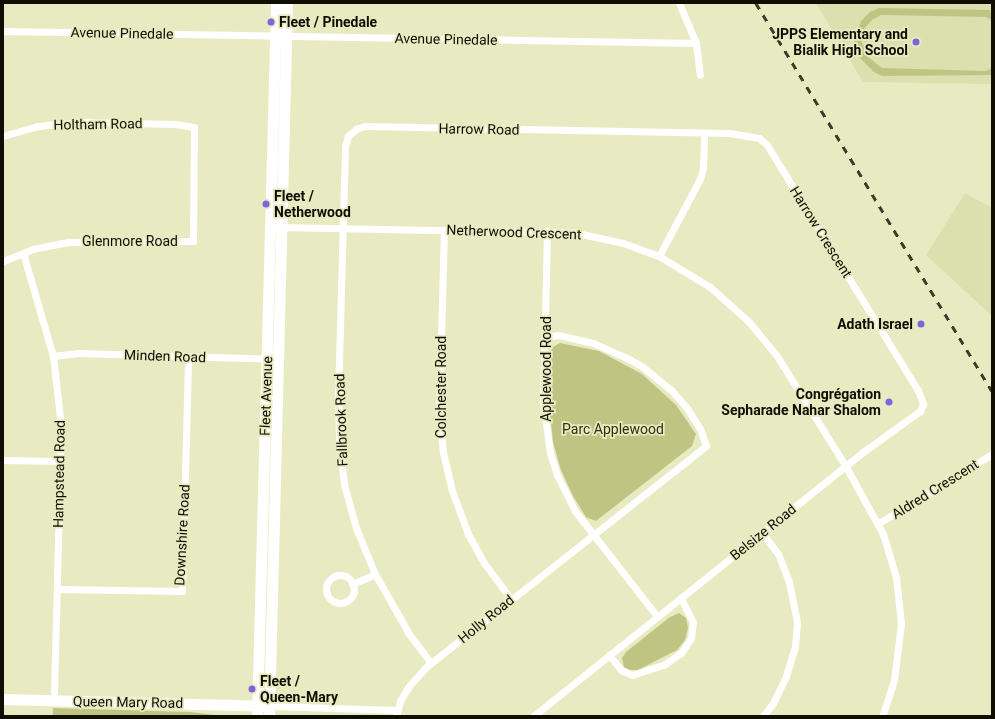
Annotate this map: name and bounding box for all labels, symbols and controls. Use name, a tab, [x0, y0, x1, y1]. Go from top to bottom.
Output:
place label: Fleet / Pinedale	[279, 14, 377, 30]
marker: Fleet / Pinedale	[266, 17, 276, 27]
street label: Avenue Pinedale	[70, 24, 174, 42]
place label: JPPS Elementary and Bialik High School	[772, 26, 908, 58]
street label: Avenue Pinedale	[394, 30, 498, 48]
marker: JPPS Elementary and Bialik High School	[911, 37, 921, 47]
street label: Holtham Road	[53, 115, 143, 133]
street label: Harrow Road	[438, 120, 520, 138]
street label: Harrow Crescent	[786, 183, 856, 281]
place label: Fleet / Netherwood	[274, 188, 351, 220]
marker: Fleet / Netherwood	[261, 199, 271, 209]
street label: Netherwood Crescent	[446, 221, 582, 243]
street label: Glenmore Road	[82, 233, 178, 249]
street label: Applewood Road	[538, 316, 554, 422]
place label: Adath Israel	[837, 316, 913, 332]
marker: Adath Israel	[916, 319, 926, 329]
street label: Colchester Road	[433, 336, 449, 438]
street label: Minden Road	[124, 346, 206, 366]
street label: Fleet Avenue	[256, 356, 276, 436]
street label: Fallbrook Road	[331, 373, 351, 467]
place label: Congrégation Sepharade Nahar Shalom	[721, 386, 881, 418]
marker: Congrégation Sepharade Nahar Shalom	[884, 397, 894, 407]
street label: Hampstead Road	[50, 420, 68, 528]
park label: Parc Applewood	[562, 421, 664, 437]
street label: Aldred Crescent	[888, 456, 982, 522]
street label: Downshire Road	[171, 484, 193, 586]
street label: Belsize Road	[727, 500, 799, 564]
street label: Holly Road	[455, 591, 517, 647]
place label: Fleet / Queen-Mary	[260, 673, 338, 706]
marker: Fleet / Queen-Mary	[247, 684, 257, 694]
street label: Queen Mary Road	[73, 693, 183, 711]

